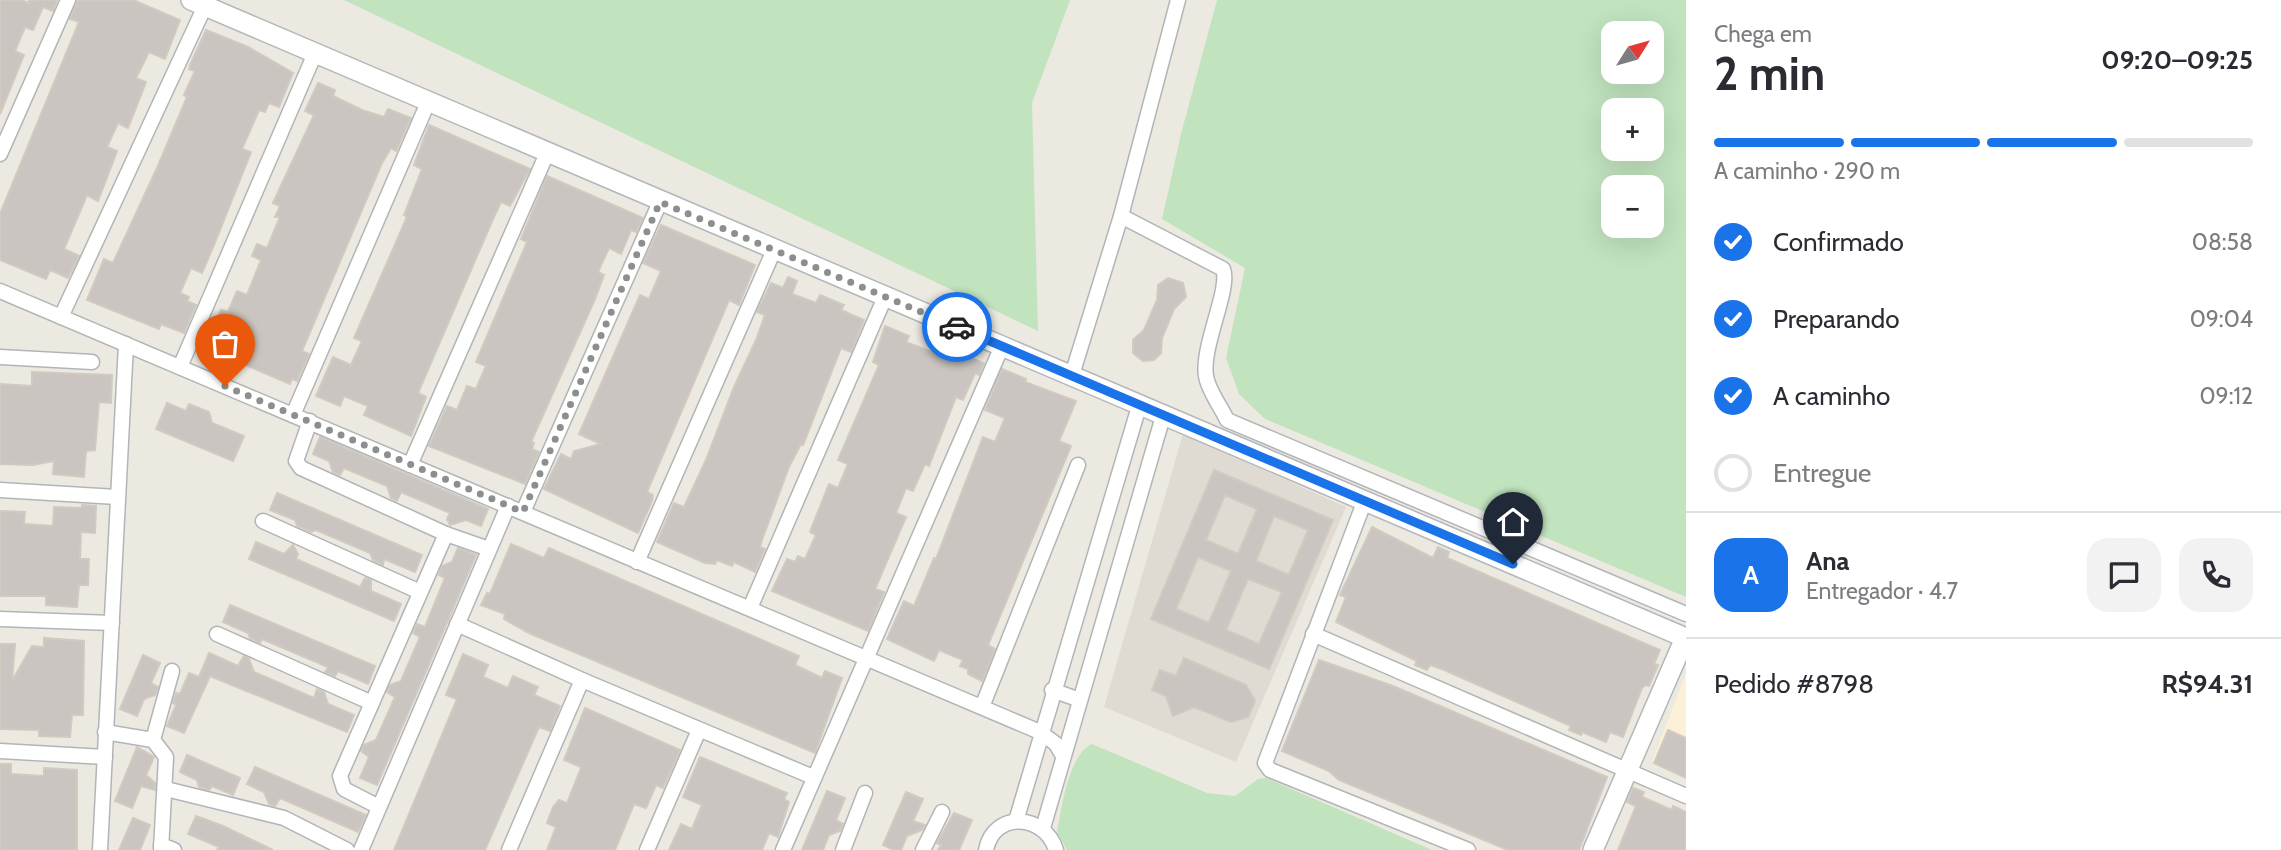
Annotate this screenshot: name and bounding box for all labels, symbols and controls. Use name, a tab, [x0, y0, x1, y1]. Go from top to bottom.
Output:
text: Chega em	[1714, 20, 1812, 48]
north arrow	[1601, 21, 1664, 84]
map controls	[1601, 21, 1664, 238]
text: 09:20–09:25	[2101, 44, 2253, 76]
text: 2 min	[1714, 46, 1825, 102]
button: +	[1601, 98, 1664, 161]
text: A caminho · 290 m	[1714, 157, 1900, 185]
button: −	[1601, 175, 1664, 238]
icon: check	[1714, 223, 1752, 261]
text: Confirmado	[1773, 226, 1904, 258]
text: 08:58	[2192, 228, 2253, 256]
courier	[922, 292, 992, 362]
icon: check	[1714, 300, 1752, 338]
text: Preparando	[1773, 303, 1900, 335]
text: 09:04	[2190, 305, 2253, 333]
icon: car	[938, 308, 976, 346]
pin	[195, 314, 255, 386]
icon: bag	[206, 325, 244, 363]
icon: check	[1714, 377, 1752, 415]
text: A caminho	[1773, 380, 1890, 412]
text: 09:12	[2200, 382, 2253, 410]
text: Entregue	[1773, 457, 1871, 489]
pin	[1483, 492, 1543, 564]
icon: home	[1494, 503, 1532, 541]
button: chat	[2087, 538, 2161, 612]
button: phone	[2179, 538, 2253, 612]
text: Ana	[1806, 545, 1850, 577]
text: A	[1743, 559, 1759, 591]
text: Entregador · 4.7	[1806, 577, 1958, 605]
text: Pedido #8798	[1714, 668, 1874, 700]
text: R$94.31	[2162, 668, 2253, 700]

